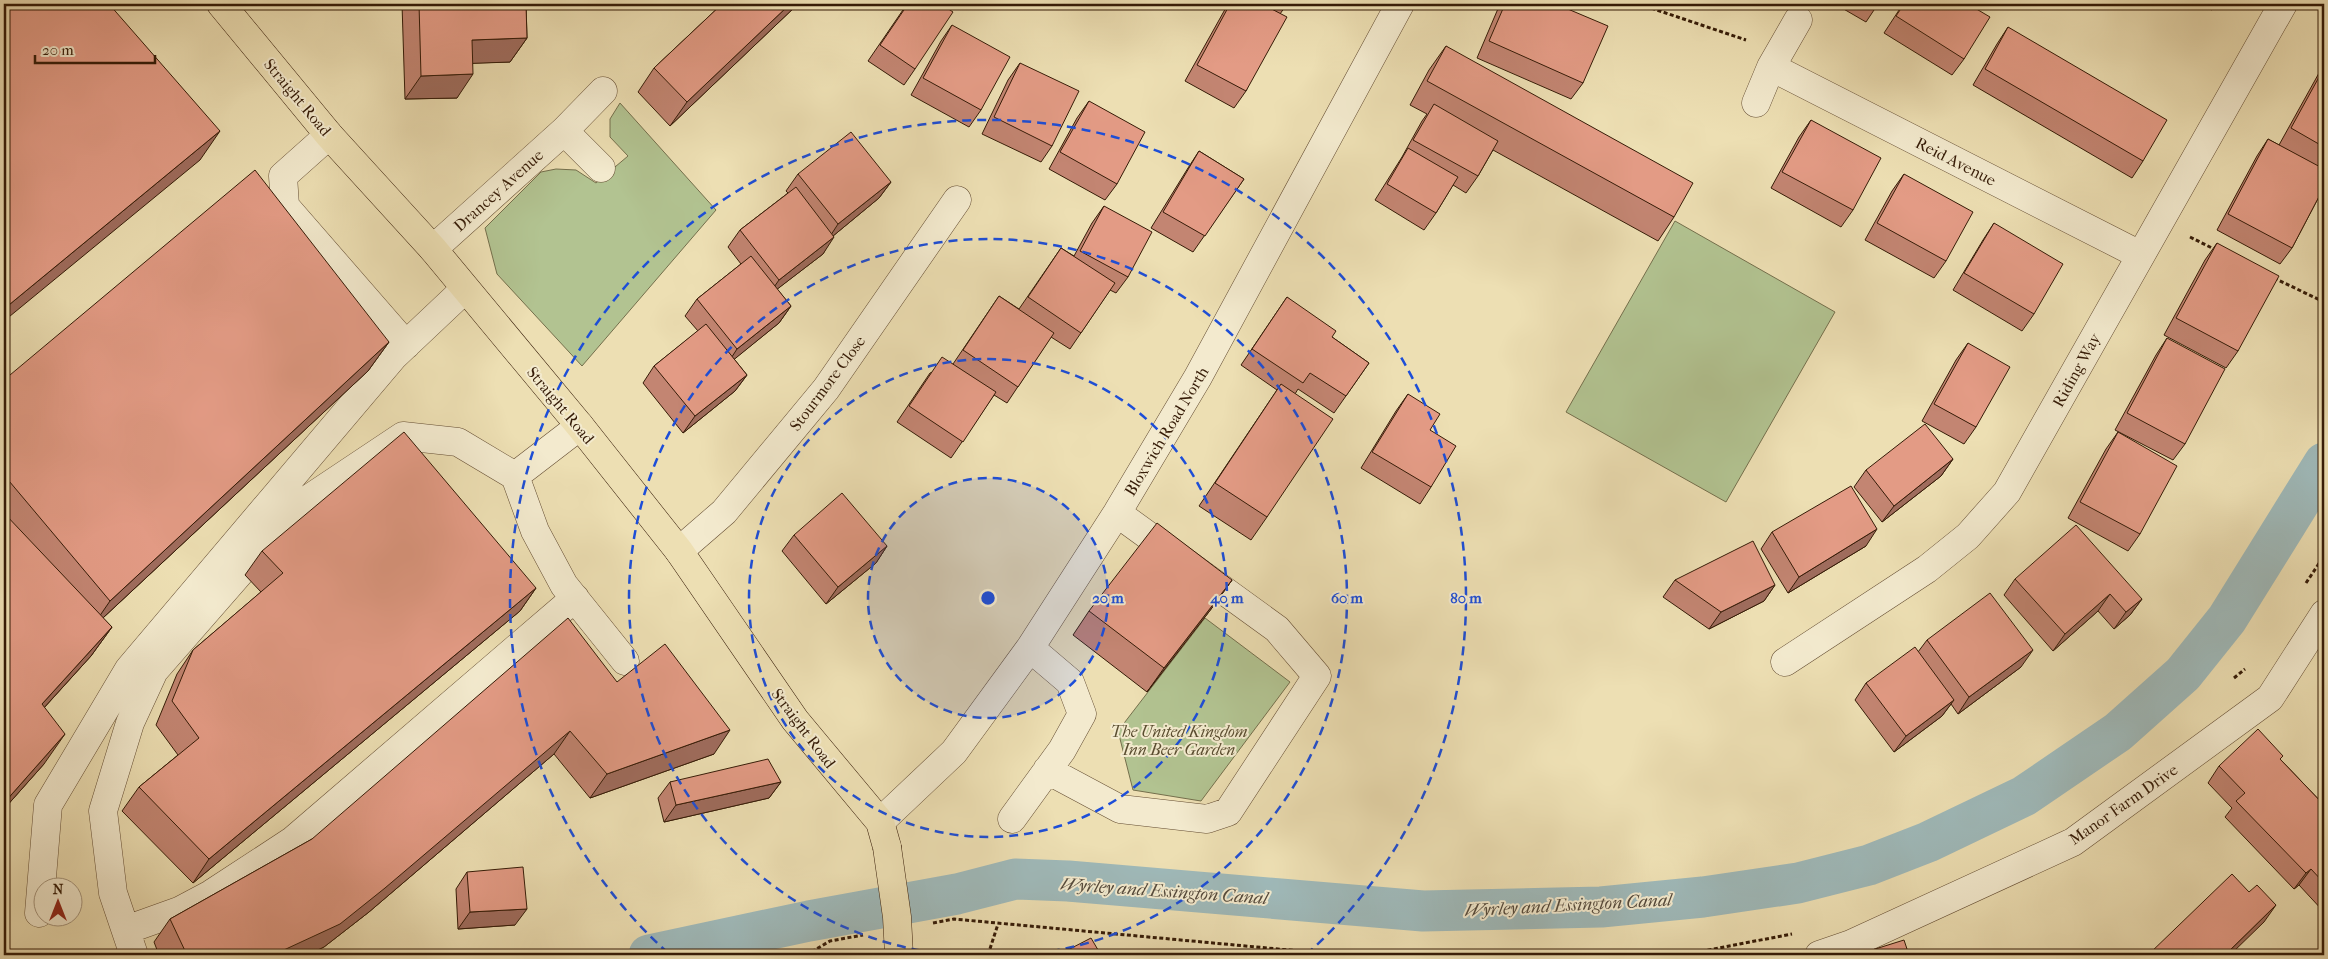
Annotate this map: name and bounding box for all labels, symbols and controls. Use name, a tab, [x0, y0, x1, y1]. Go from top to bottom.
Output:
scale bar	[35, 32, 155, 64]
text: 20 m	[42, 41, 74, 59]
street label: Straight Road	[260, 55, 336, 140]
street label: Reid Avenue	[1912, 133, 1999, 190]
street label: Drancey Avenue	[450, 145, 547, 236]
street label: Riding Way	[2048, 330, 2105, 410]
street label: Stourmore Close	[785, 332, 869, 435]
street label: Straight Road	[523, 363, 599, 448]
street label: Bloxwich Road North	[1120, 363, 1213, 499]
centre of rings	[979, 589, 997, 607]
text: 20 m	[1092, 589, 1124, 607]
text: 40 m	[1210, 589, 1244, 607]
text: 60 m	[1331, 589, 1364, 607]
text: 80 m	[1450, 589, 1482, 607]
street label: Straight Road	[767, 685, 840, 772]
park label: The United Kingdom Inn Beer Garden	[1110, 722, 1248, 759]
street label: Manor Farm Drive	[2065, 760, 2181, 849]
water label: Wyrley and Essington Canal	[1060, 874, 1271, 909]
north arrow	[32, 876, 82, 926]
text: N	[53, 881, 64, 898]
water label: Wyrley and Essington Canal	[1464, 889, 1675, 921]

